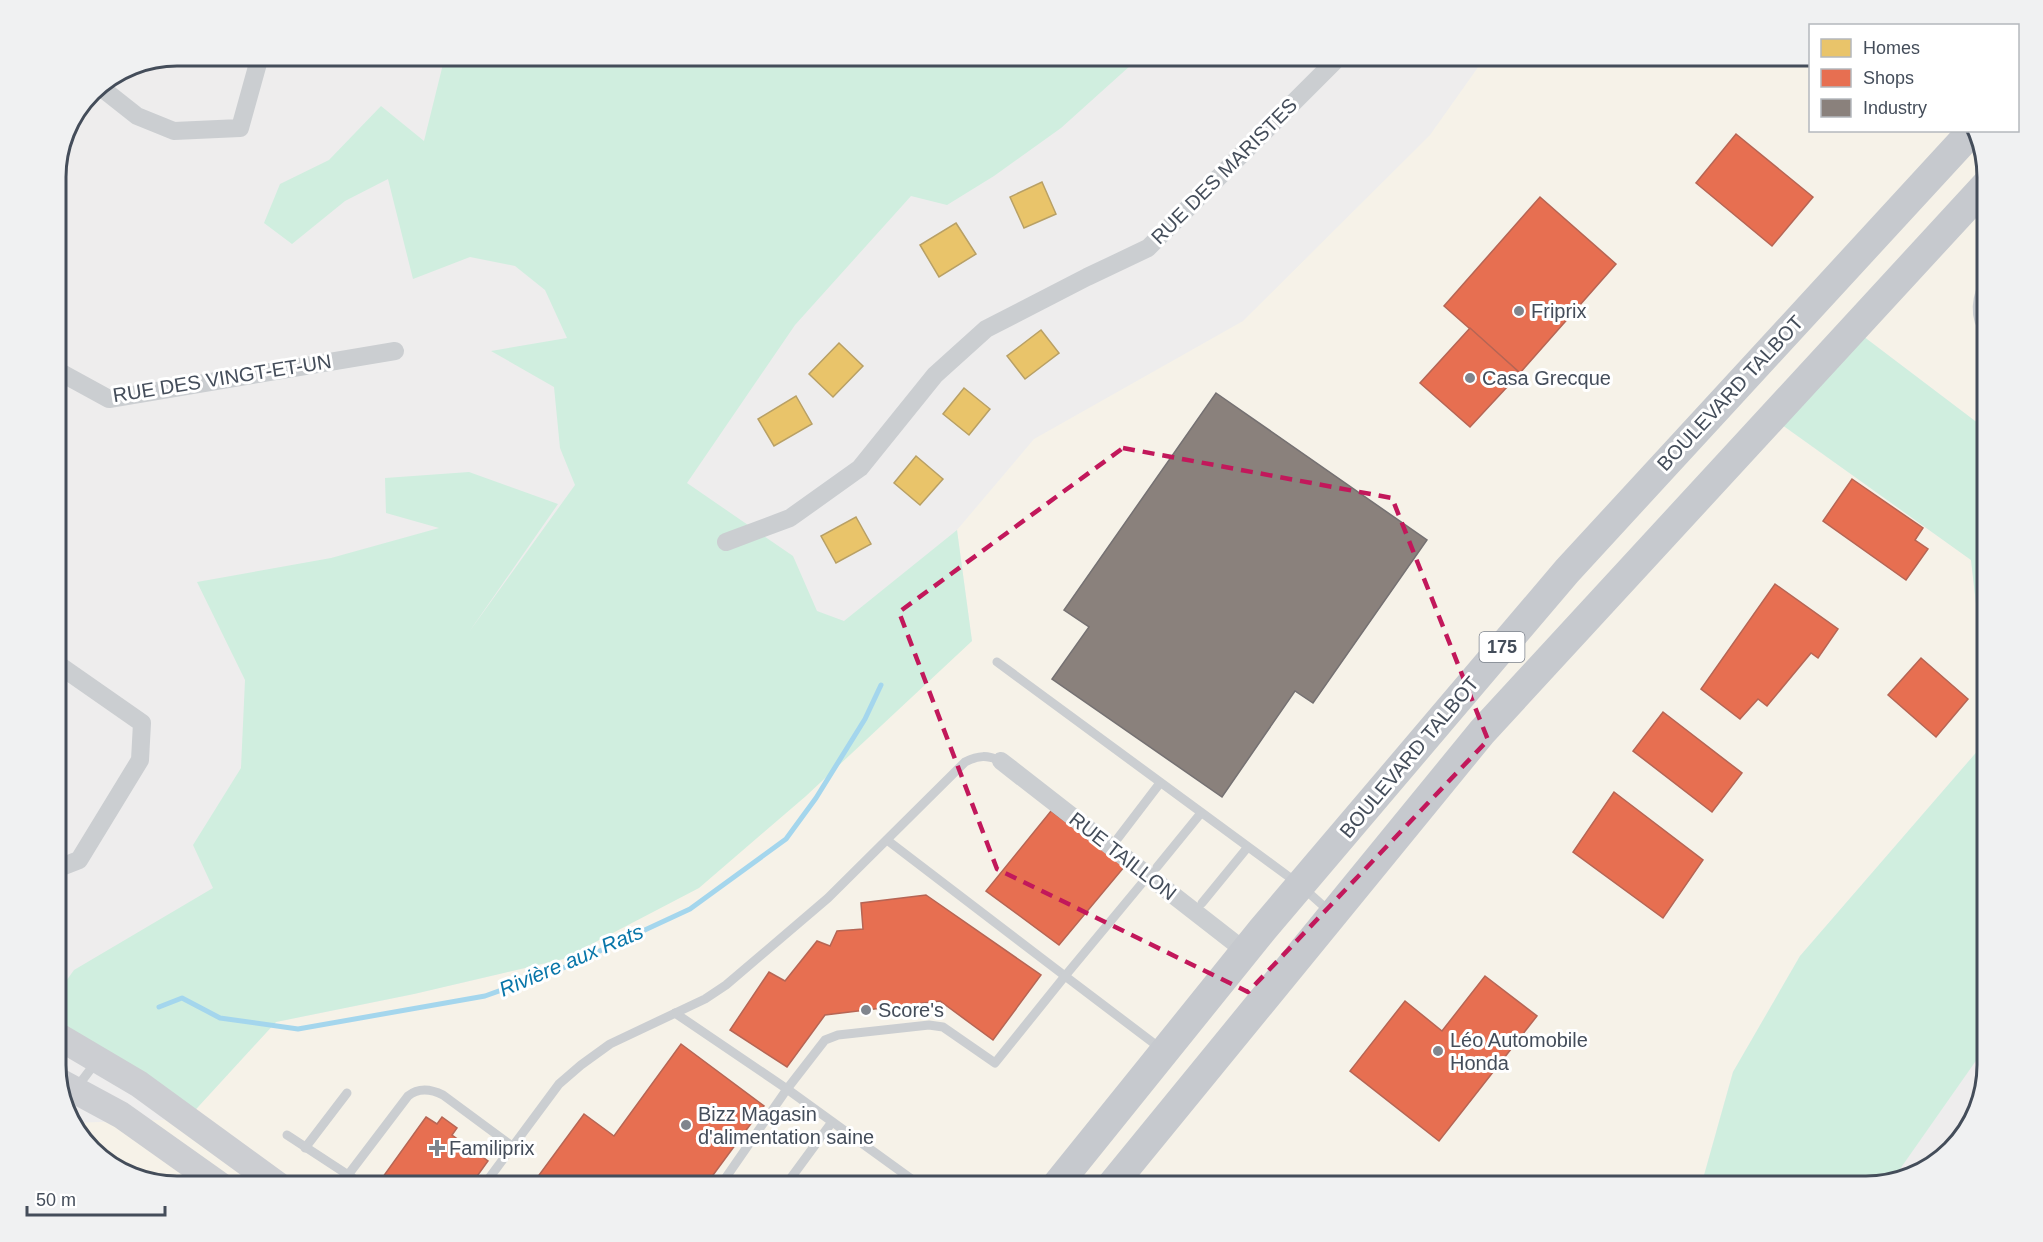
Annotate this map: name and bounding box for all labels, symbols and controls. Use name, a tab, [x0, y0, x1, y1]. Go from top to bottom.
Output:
legend	[1809, 24, 2019, 132]
text: Homes	[1863, 38, 1920, 58]
text: Shops	[1863, 68, 1914, 88]
street label: RUE DES MARISTES	[1147, 94, 1301, 248]
text: Industry	[1863, 98, 1927, 118]
place label: Friprix	[1531, 300, 1587, 322]
marker: Friprix	[1512, 304, 1526, 318]
street label: BOULEVARD TALBOT	[1653, 311, 1807, 475]
street label: RUE DES VINGT-ET-UN	[111, 350, 333, 406]
place label: Casa Grecque	[1482, 367, 1611, 389]
marker: Casa Grecque	[1463, 371, 1477, 385]
road number: 175	[1480, 632, 1524, 662]
street label: BOULEVARD TALBOT	[1335, 672, 1483, 842]
street label: RUE TAILLON	[1065, 808, 1181, 904]
water label: Rivière aux Rats	[496, 919, 647, 1001]
place label: Score's	[878, 999, 944, 1021]
marker: Score's	[859, 1003, 873, 1017]
place label: Léo Automobile Honda	[1450, 1029, 1588, 1074]
marker: Léo Automobile Honda	[1431, 1044, 1445, 1058]
place label: Bizz Magasin d'alimentation saine	[698, 1103, 874, 1148]
marker: Bizz Magasin d'alimentation saine	[679, 1118, 693, 1132]
place label: Familiprix	[449, 1137, 535, 1159]
marker: Familiprix	[430, 1141, 444, 1155]
scale bar	[27, 1179, 165, 1217]
text: 50 m	[36, 1190, 76, 1210]

